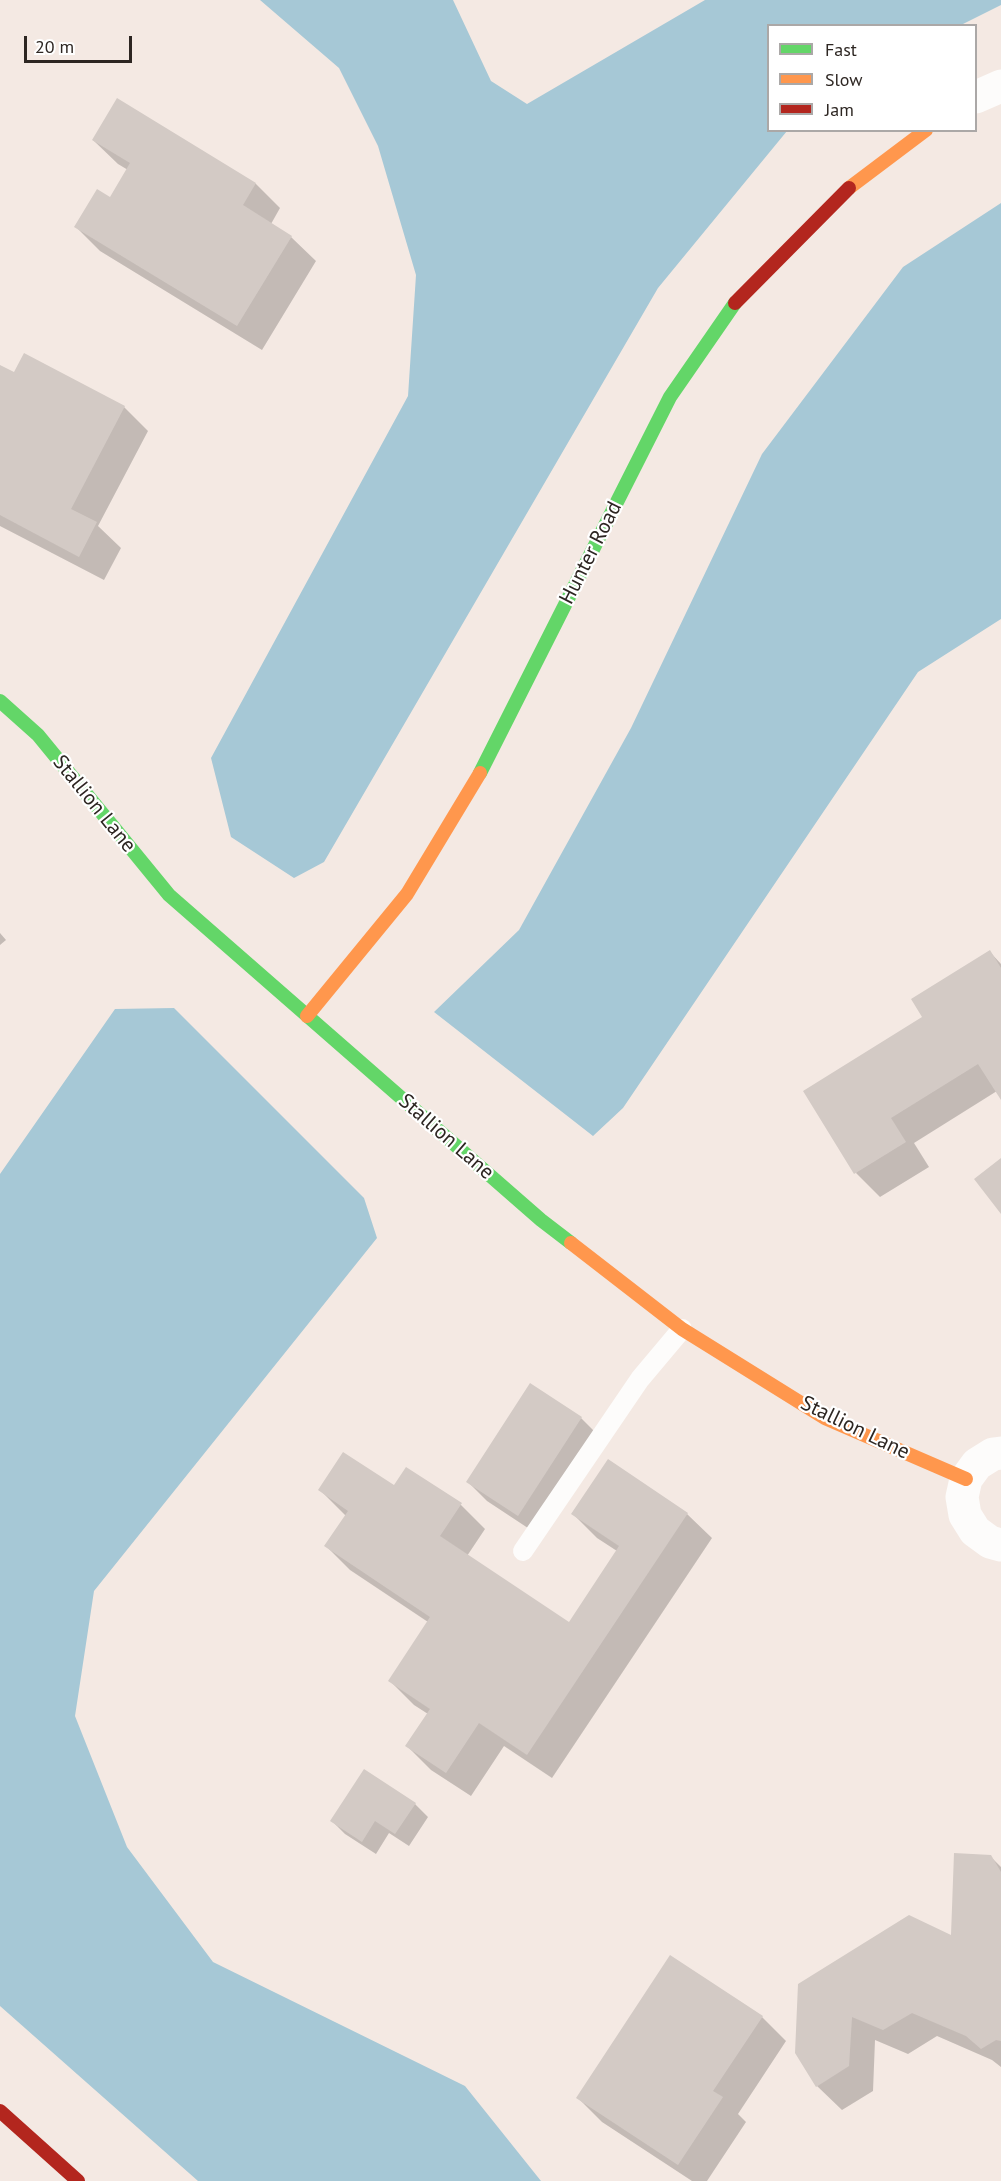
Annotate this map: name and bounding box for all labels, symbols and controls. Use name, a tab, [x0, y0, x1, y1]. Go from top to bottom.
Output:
scale bar	[27, 24, 135, 62]
legend	[767, 24, 977, 132]
text: 20 m	[35, 35, 74, 58]
text: Fast	[825, 38, 857, 61]
text: Slow	[825, 68, 863, 91]
text: Jam	[825, 98, 854, 121]
street label: Hunter Road	[554, 498, 628, 608]
street label: Stallion Lane	[47, 750, 141, 858]
street label: Stallion Lane	[393, 1089, 499, 1185]
street label: Stallion Lane	[796, 1391, 914, 1465]

